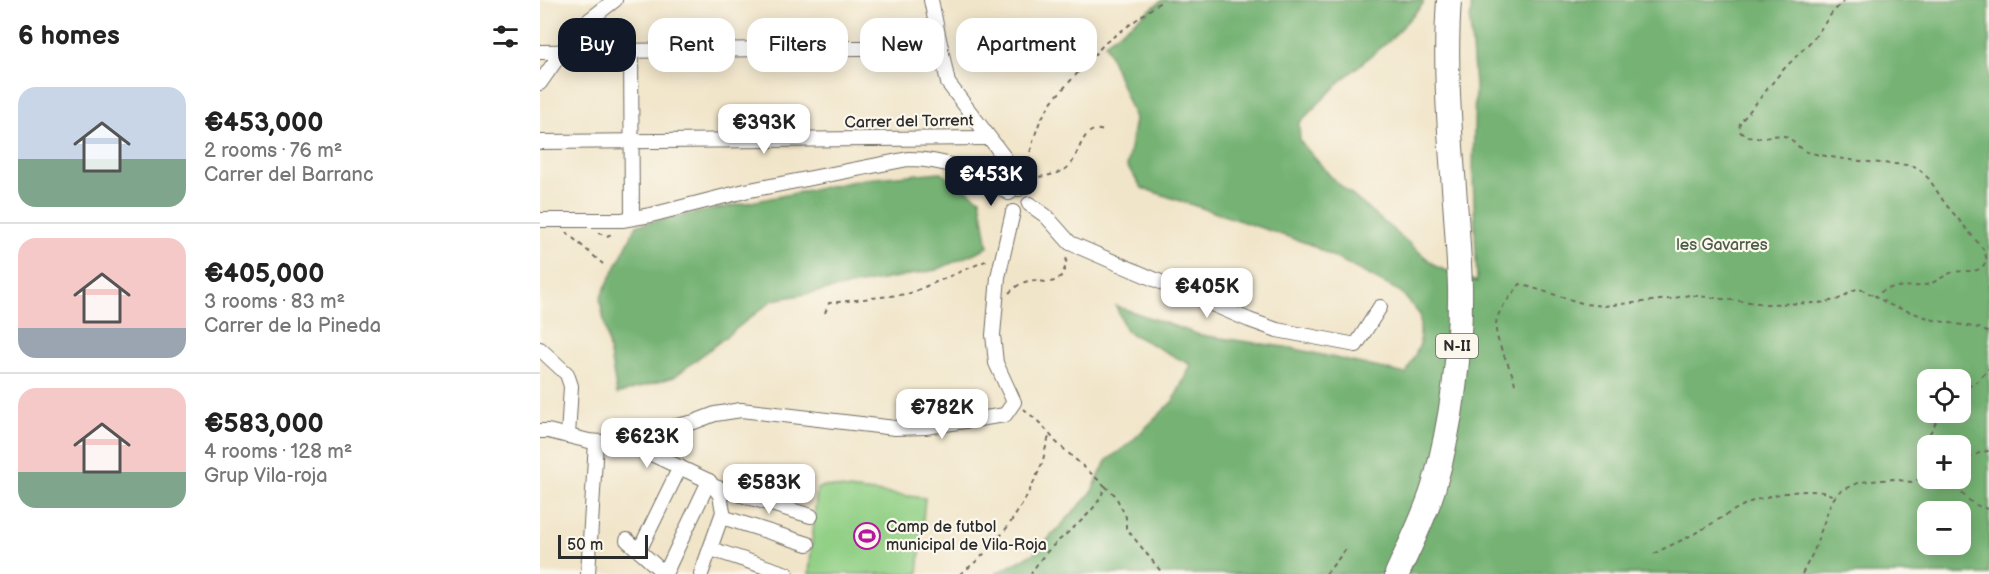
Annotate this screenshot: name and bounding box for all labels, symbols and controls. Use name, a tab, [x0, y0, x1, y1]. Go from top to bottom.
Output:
chip: Buy	[558, 18, 636, 72]
chip: Rent	[648, 18, 735, 72]
chip: Filters	[747, 18, 848, 72]
chip: New	[860, 18, 944, 72]
chip: Apartment	[956, 18, 1097, 72]
icon: filters	[489, 20, 522, 53]
text: 6 homes	[18, 21, 120, 52]
pin: €393K	[722, 104, 806, 155]
text: €453,000	[204, 108, 323, 139]
icon: home	[66, 111, 138, 183]
text: €393K	[732, 111, 796, 135]
street label: Carrer del Torrent	[844, 111, 974, 133]
text: 2 rooms · 76 m²	[204, 139, 342, 163]
pin: €453K	[949, 156, 1033, 207]
text: Carrer del Barranc	[204, 163, 374, 187]
text: €453K	[959, 163, 1023, 187]
park label: les Gavarres	[1676, 236, 1768, 255]
text: €405,000	[204, 259, 324, 290]
icon: home	[66, 262, 138, 334]
pin: €405K	[1165, 268, 1249, 319]
text: €405K	[1175, 275, 1239, 299]
text: 3 rooms · 83 m²	[204, 290, 345, 314]
text: Carrer de la Pineda	[204, 314, 381, 338]
road number: N-II	[1436, 334, 1478, 358]
map controls	[1917, 369, 1971, 555]
button: locate	[1917, 369, 1971, 423]
pin: €782K	[900, 389, 984, 440]
text: €782K	[910, 396, 974, 420]
text: €583,000	[204, 409, 324, 440]
icon: home	[66, 412, 138, 484]
pin: €623K	[605, 418, 689, 469]
text: €623K	[615, 425, 679, 449]
button: +	[1917, 435, 1971, 489]
text: 4 rooms · 128 m²	[204, 440, 352, 464]
text: Grup Vila-roja	[204, 464, 328, 488]
pin: €583K	[727, 464, 811, 515]
text: €583K	[737, 471, 801, 495]
button: −	[1917, 501, 1971, 555]
place label: Camp de futbol municipal de Vila-Roja	[886, 518, 1047, 555]
sports icon: Camp de futbol municipal de Vila-Roja	[852, 521, 882, 551]
scale bar	[558, 532, 648, 560]
text: 50 m	[567, 536, 603, 555]

